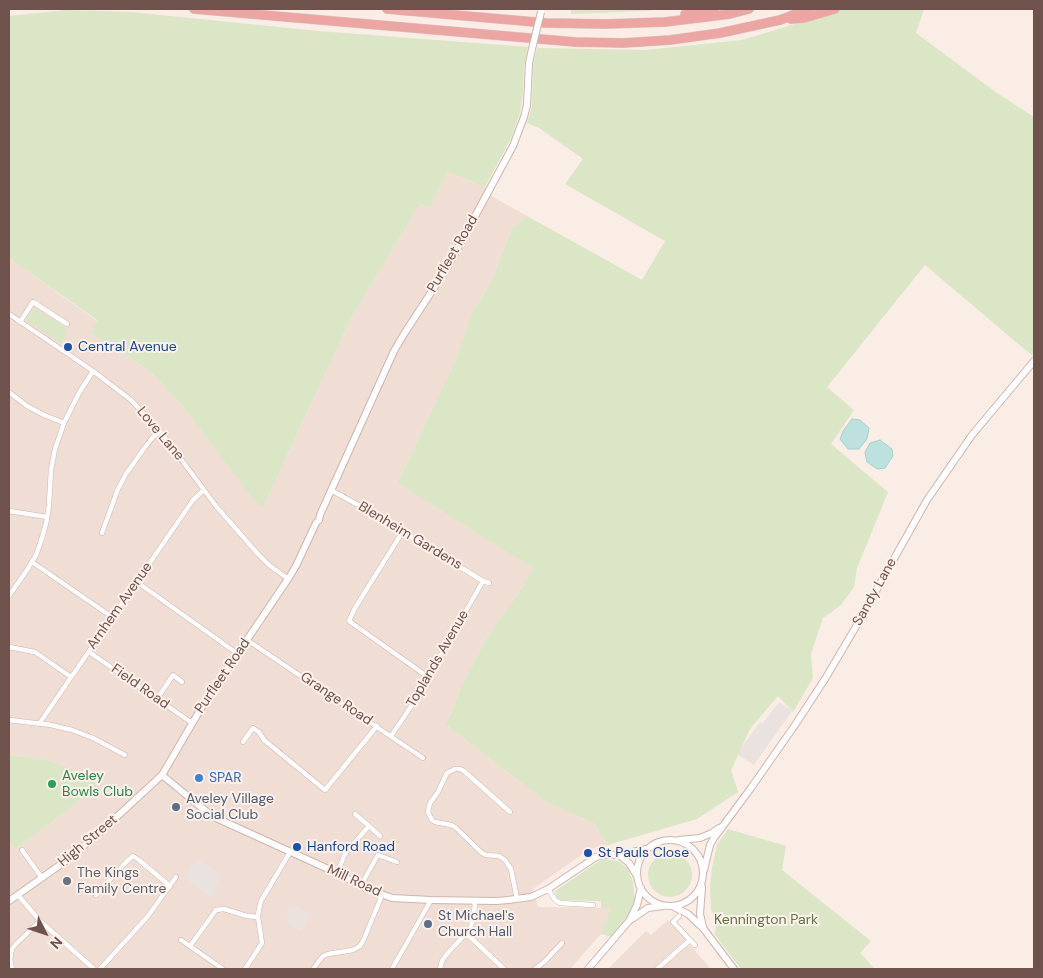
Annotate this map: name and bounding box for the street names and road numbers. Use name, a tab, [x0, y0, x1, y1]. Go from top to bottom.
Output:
street label: Purfleet Road	[424, 212, 482, 296]
street label: Love Lane	[133, 404, 187, 464]
street label: Blenheim Gardens	[355, 498, 465, 574]
street label: Sandy Lane	[849, 555, 901, 629]
street label: Arnhem Avenue	[84, 559, 156, 653]
street label: Toplands Avenue	[403, 607, 473, 711]
street label: Purfleet Road	[192, 635, 254, 717]
street label: Field Road	[108, 661, 172, 713]
street label: Grange Road	[297, 669, 375, 729]
street label: High Street	[55, 811, 121, 871]
street label: Mill Road	[324, 861, 384, 901]

